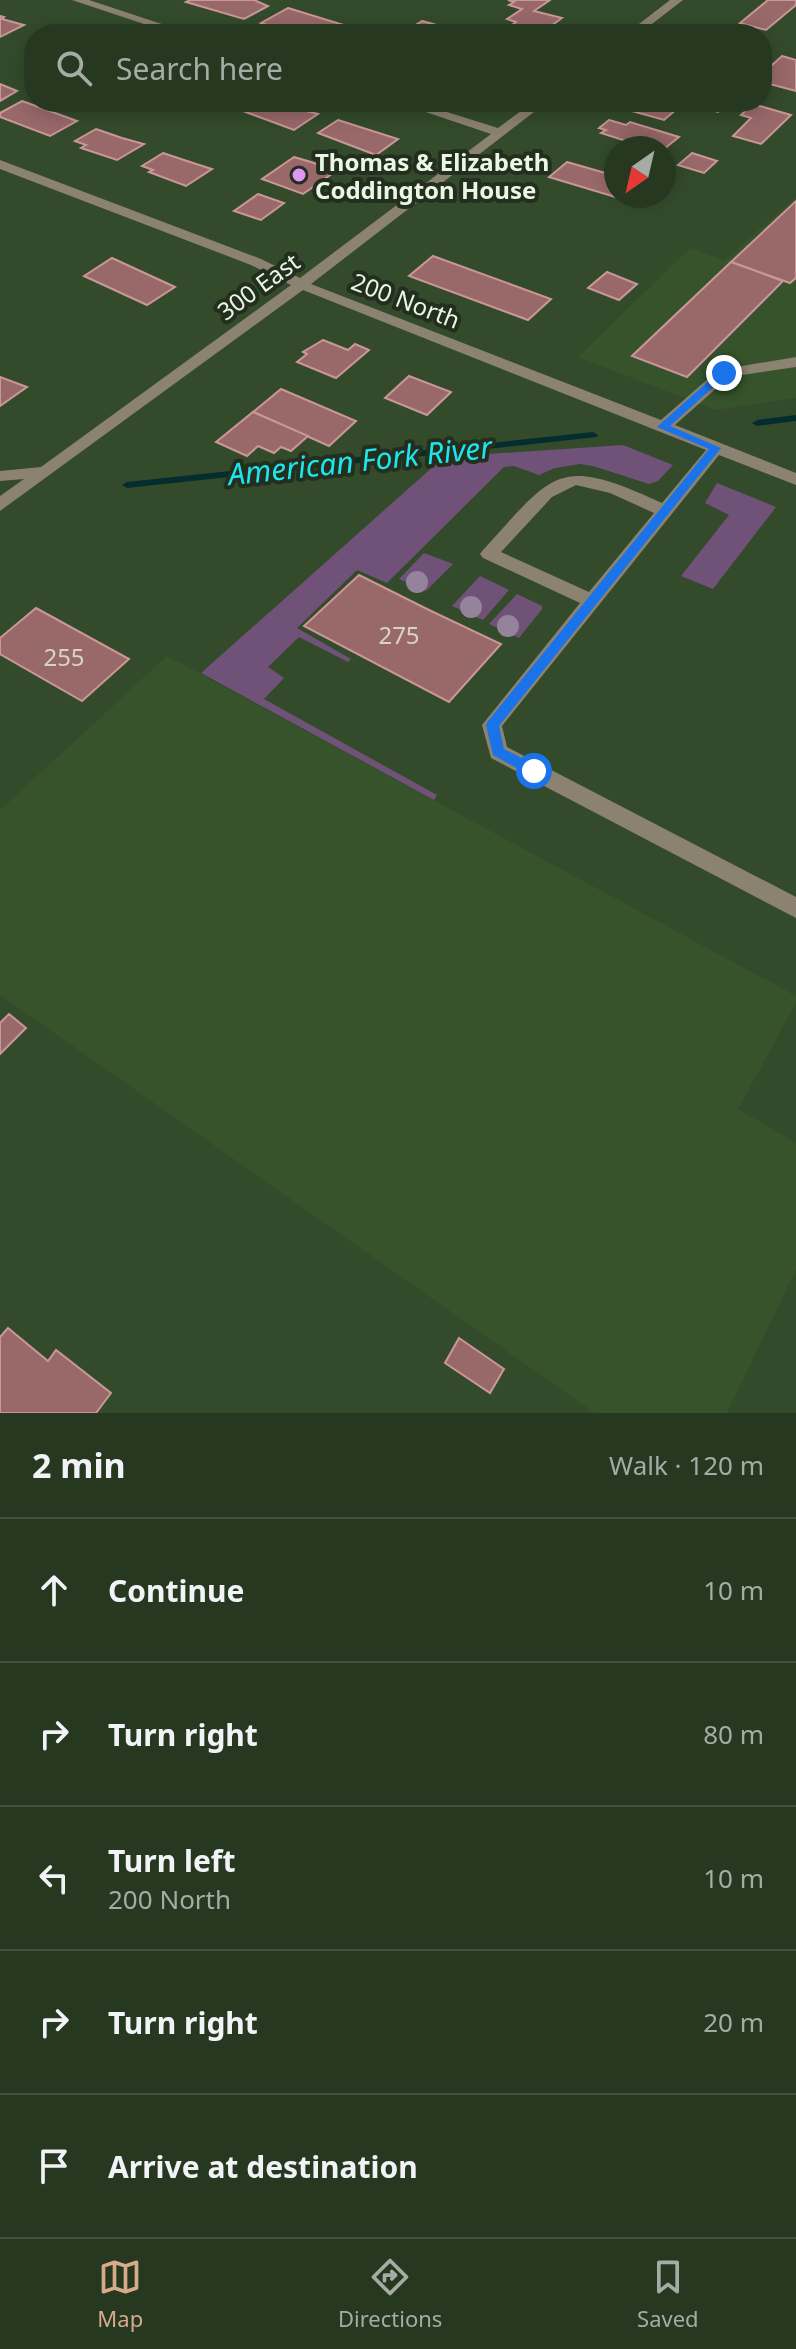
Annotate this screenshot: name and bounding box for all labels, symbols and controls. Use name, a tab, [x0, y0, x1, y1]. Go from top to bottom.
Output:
search box	[24, 24, 772, 112]
icon: search	[52, 46, 96, 90]
text: Search here	[116, 48, 283, 89]
north arrow	[604, 136, 676, 208]
place label: Thomas & Elizabeth Coddington House	[315, 145, 549, 206]
marker: Thomas & Elizabeth Coddington House	[290, 166, 308, 184]
street label: 300 East	[210, 245, 306, 327]
street label: 200 North	[347, 264, 465, 336]
route end	[706, 355, 742, 391]
water label: American Fork River	[224, 426, 495, 494]
house number: 275	[378, 618, 420, 651]
house number: 255	[43, 640, 85, 673]
route start	[516, 753, 552, 789]
text: 2 min	[32, 1442, 126, 1488]
text: Walk · 120 m	[609, 1447, 764, 1483]
icon: ahead	[32, 1568, 76, 1612]
text: Continue	[108, 1570, 244, 1611]
text: 10 m	[703, 1572, 764, 1608]
icon: right	[32, 1712, 76, 1756]
text: Turn right	[108, 1714, 258, 1755]
text: 80 m	[703, 1716, 764, 1752]
text: Turn left	[108, 1840, 236, 1881]
icon: left	[32, 1856, 76, 1900]
text: 10 m	[703, 1860, 764, 1896]
text: 200 North	[108, 1881, 231, 1917]
icon: right	[32, 2000, 76, 2044]
text: Turn right	[108, 2002, 258, 2043]
text: 20 m	[703, 2004, 764, 2040]
icon: arrive	[32, 2144, 76, 2188]
text: Arrive at destination	[108, 2146, 418, 2187]
tab: Map	[97, 2255, 143, 2333]
tab: Directions	[338, 2255, 442, 2333]
tab: Saved	[637, 2255, 699, 2333]

